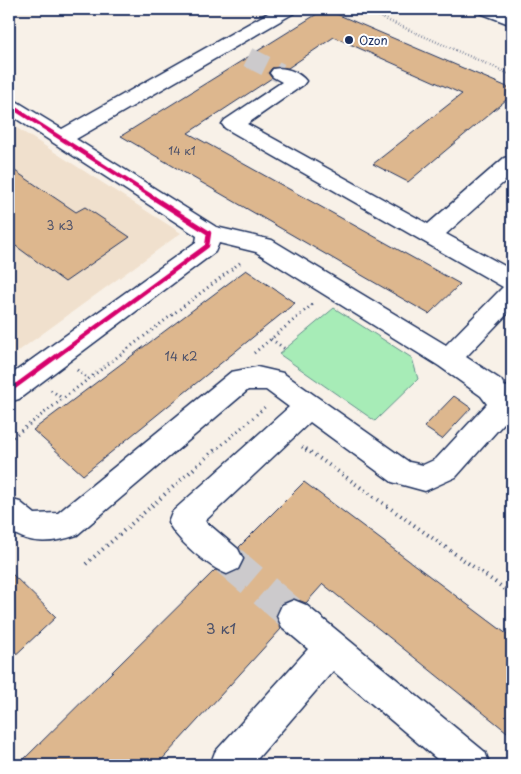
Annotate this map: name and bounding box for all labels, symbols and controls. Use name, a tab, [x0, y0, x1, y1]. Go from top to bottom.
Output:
place label: Ozon	[359, 31, 388, 49]
marker: Ozon	[343, 34, 355, 46]
house number: 14 к1	[168, 142, 196, 159]
house number: 3 к3	[47, 216, 74, 234]
house number: 14 к2	[165, 347, 197, 365]
house number: 3 к1	[206, 616, 236, 639]

